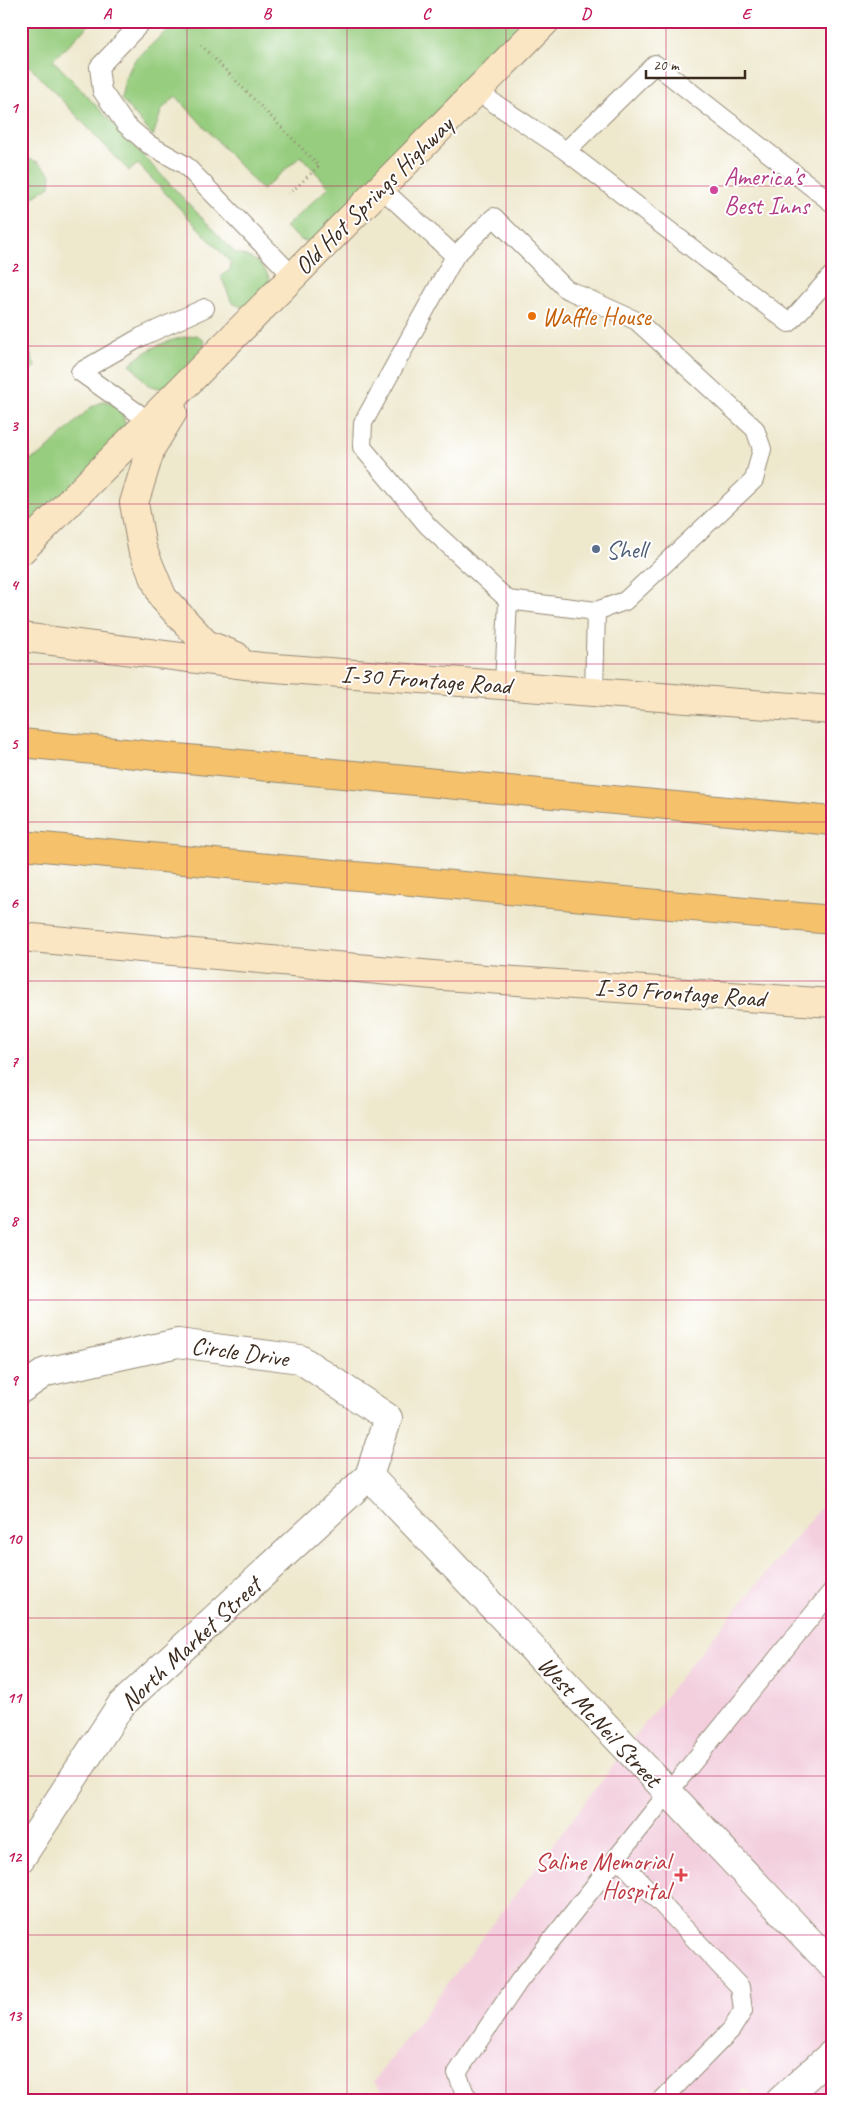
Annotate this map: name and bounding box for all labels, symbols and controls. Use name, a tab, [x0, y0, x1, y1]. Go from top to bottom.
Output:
text: A	[103, 4, 113, 24]
text: B	[263, 4, 273, 24]
text: C	[422, 4, 432, 24]
text: D	[581, 4, 592, 24]
text: E	[742, 4, 753, 24]
scale bar	[646, 48, 744, 80]
text: 20 m	[653, 56, 680, 75]
text: 1	[10, 98, 19, 118]
street label: Old Hot Springs Highway	[288, 108, 462, 282]
place label: America's Best Inns	[724, 161, 811, 222]
marker: America's Best Inns	[708, 184, 720, 196]
text: 2	[10, 257, 19, 277]
place label: Waffle House	[542, 301, 653, 333]
marker: Waffle House	[526, 310, 538, 322]
text: 3	[10, 416, 19, 436]
place label: Shell	[606, 534, 652, 566]
marker: Shell	[590, 543, 602, 555]
text: 4	[10, 575, 19, 595]
street label: I-30 Frontage Road	[340, 658, 516, 702]
text: 5	[11, 734, 20, 754]
text: 6	[10, 893, 19, 913]
street label: I-30 Frontage Road	[594, 971, 770, 1015]
text: 7	[10, 1052, 19, 1072]
text: 8	[10, 1211, 19, 1231]
street label: Circle Drive	[189, 1329, 292, 1375]
text: 9	[10, 1370, 19, 1390]
text: 10	[7, 1529, 23, 1549]
street label: North Market Street	[113, 1568, 271, 1717]
street label: West McNeil Street	[530, 1649, 670, 1796]
text: 11	[7, 1688, 23, 1708]
place label: Saline Memorial Hospital	[535, 1846, 675, 1907]
text: 12	[7, 1847, 23, 1867]
marker: Saline Memorial Hospital	[674, 1868, 688, 1882]
text: 13	[7, 2006, 23, 2026]

